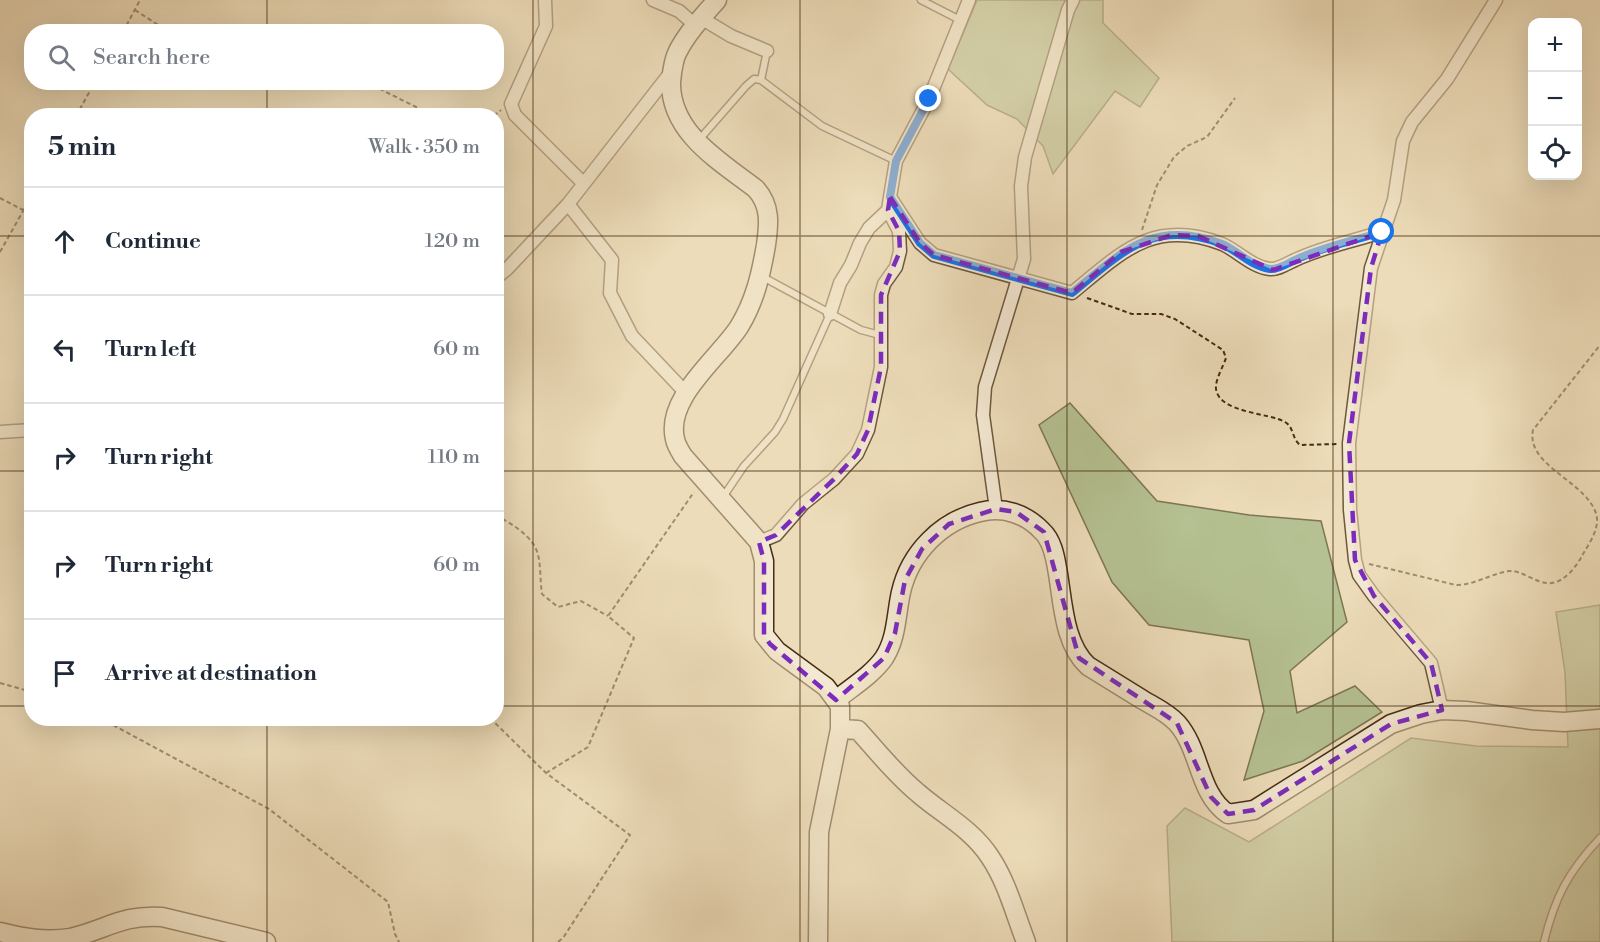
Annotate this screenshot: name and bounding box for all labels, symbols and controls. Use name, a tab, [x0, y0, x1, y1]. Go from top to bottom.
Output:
map controls	[1528, 18, 1582, 180]
button: +	[1528, 18, 1582, 72]
search box	[24, 24, 504, 90]
icon: search	[45, 41, 78, 74]
text: Search here	[93, 44, 210, 71]
button: −	[1528, 72, 1582, 126]
route end	[915, 85, 941, 111]
button: locate	[1528, 126, 1582, 180]
text: 5 min	[48, 131, 116, 163]
text: Walk · 350 m	[368, 135, 480, 160]
route start	[1368, 218, 1394, 244]
icon: ahead	[48, 225, 81, 258]
text: Continue	[105, 228, 201, 255]
text: 120 m	[425, 229, 480, 254]
icon: left	[48, 333, 81, 366]
text: Turn left	[105, 336, 196, 363]
text: 60 m	[433, 337, 480, 362]
icon: right	[48, 441, 81, 474]
text: Turn right	[105, 444, 213, 471]
text: 110 m	[428, 445, 480, 470]
icon: right	[48, 549, 81, 582]
text: Turn right	[105, 552, 213, 579]
text: 60 m	[433, 553, 480, 578]
icon: arrive	[48, 657, 81, 690]
text: Arrive at destination	[105, 660, 317, 687]

